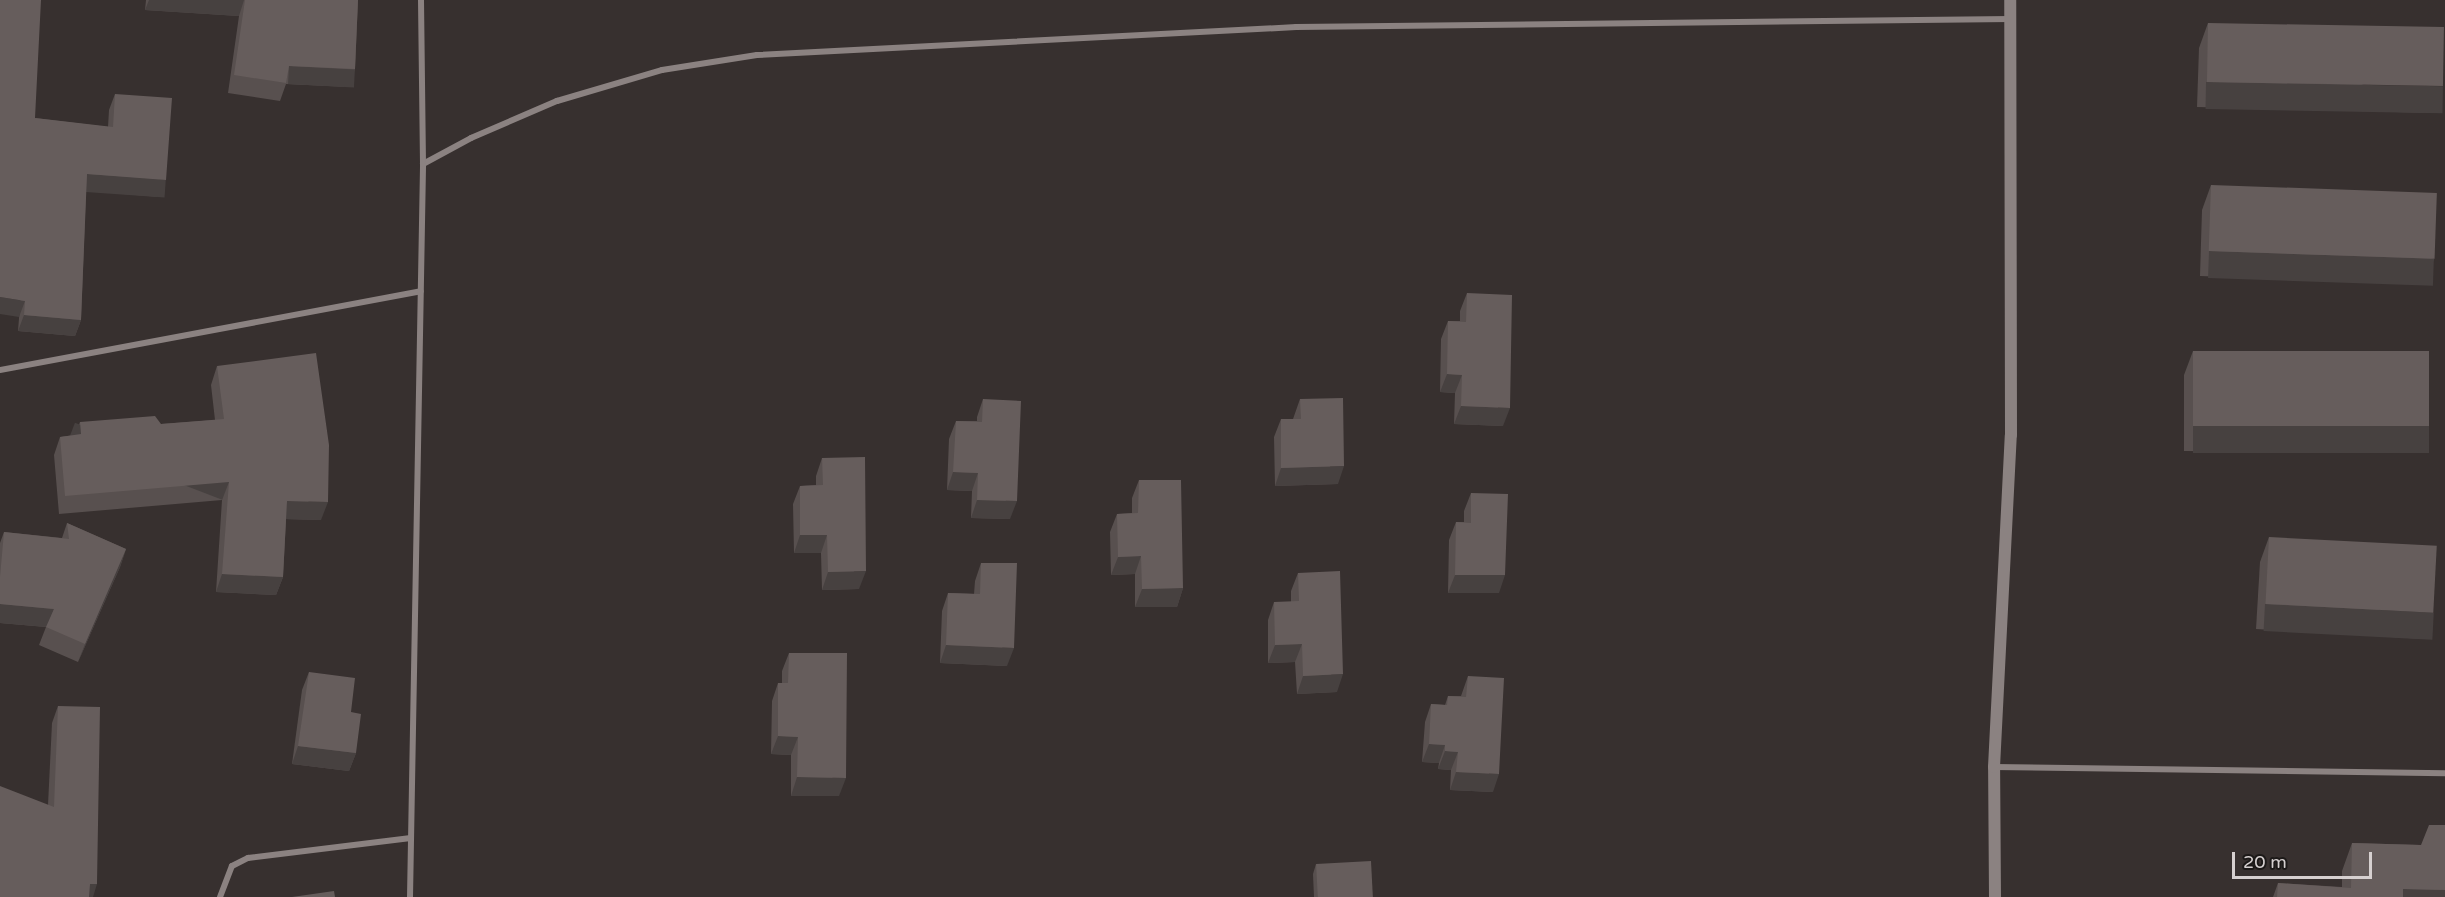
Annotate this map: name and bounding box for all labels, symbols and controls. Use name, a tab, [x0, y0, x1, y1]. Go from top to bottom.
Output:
scale bar	[2235, 840, 2374, 878]
text: 20 m	[2243, 851, 2287, 873]

